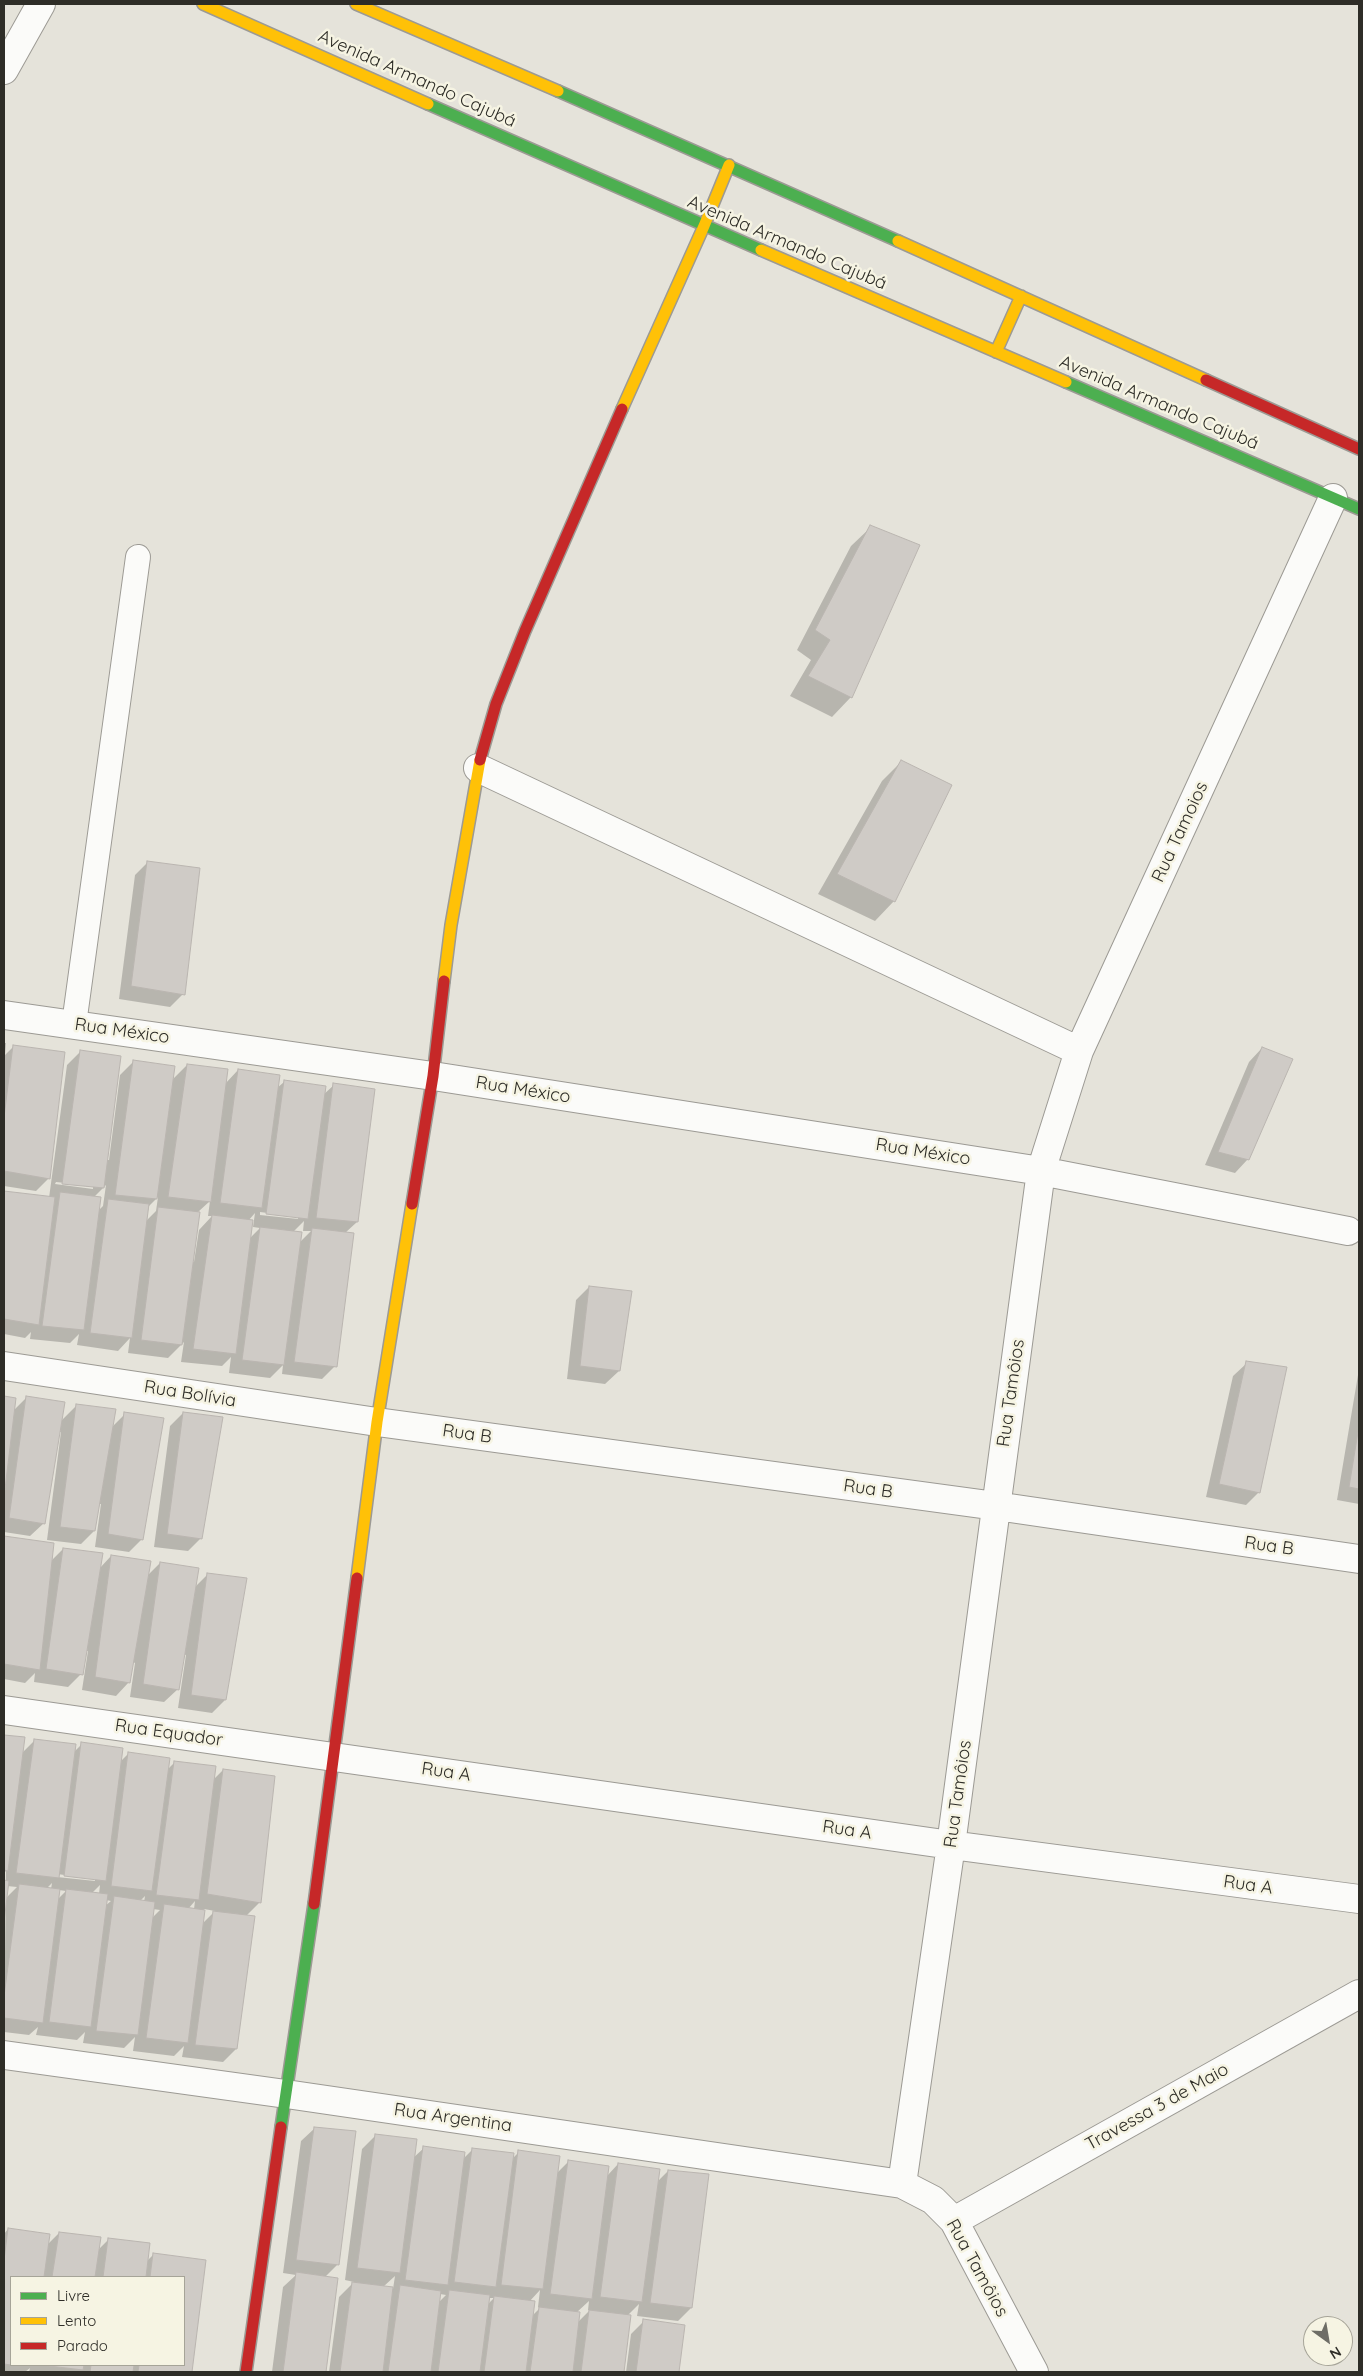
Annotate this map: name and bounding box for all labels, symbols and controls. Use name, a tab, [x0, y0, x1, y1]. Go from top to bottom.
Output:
street label: Avenida Armando Cajubá	[315, 26, 519, 132]
street label: Avenida Armando Cajubá	[684, 191, 890, 295]
street label: Avenida Armando Cajubá	[1056, 351, 1262, 455]
street label: Rua Tamoios	[1147, 778, 1213, 886]
street label: Rua México	[73, 1014, 171, 1048]
street label: Rua México	[474, 1072, 572, 1108]
street label: Rua México	[874, 1134, 972, 1170]
street label: Rua Tamôios	[993, 1338, 1029, 1448]
street label: Rua Bolívia	[142, 1376, 238, 1412]
street label: Rua B	[441, 1420, 493, 1448]
street label: Rua B	[842, 1475, 894, 1503]
street label: Rua B	[1243, 1532, 1295, 1560]
street label: Rua Equador	[114, 1715, 224, 1751]
street label: Rua Tamôios	[940, 1739, 976, 1849]
street label: Rua A	[420, 1758, 472, 1786]
street label: Rua A	[821, 1816, 873, 1844]
street label: Rua A	[1222, 1871, 1274, 1899]
street label: Travessa 3 de Maio	[1082, 2059, 1232, 2155]
street label: Rua Argentina	[393, 2099, 513, 2137]
street label: Rua Tamôios	[941, 2215, 1013, 2321]
legend	[10, 2276, 185, 2366]
text: Livre	[57, 2286, 90, 2305]
text: Lento	[57, 2311, 96, 2330]
north arrow	[1303, 2316, 1353, 2366]
text: Parado	[57, 2336, 108, 2355]
text: N	[1326, 2343, 1345, 2363]

